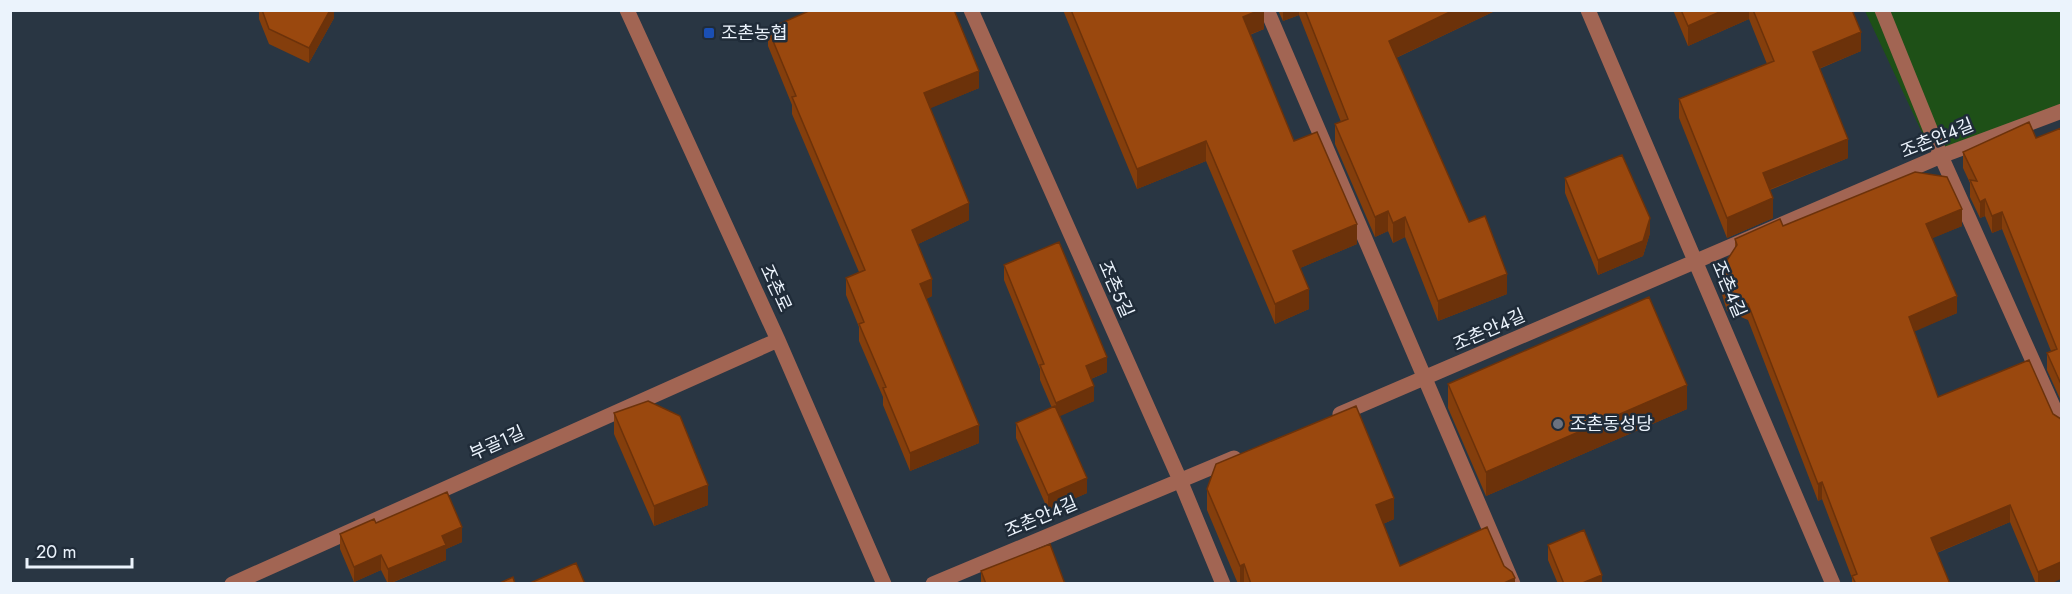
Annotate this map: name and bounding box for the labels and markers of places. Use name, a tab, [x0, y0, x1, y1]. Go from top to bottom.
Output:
place label: 조촌농협	[721, 20, 787, 46]
marker: 조촌농협	[702, 26, 716, 40]
place label: 조촌동성당	[1570, 411, 1653, 437]
marker: 조촌동성당	[1551, 417, 1565, 431]

